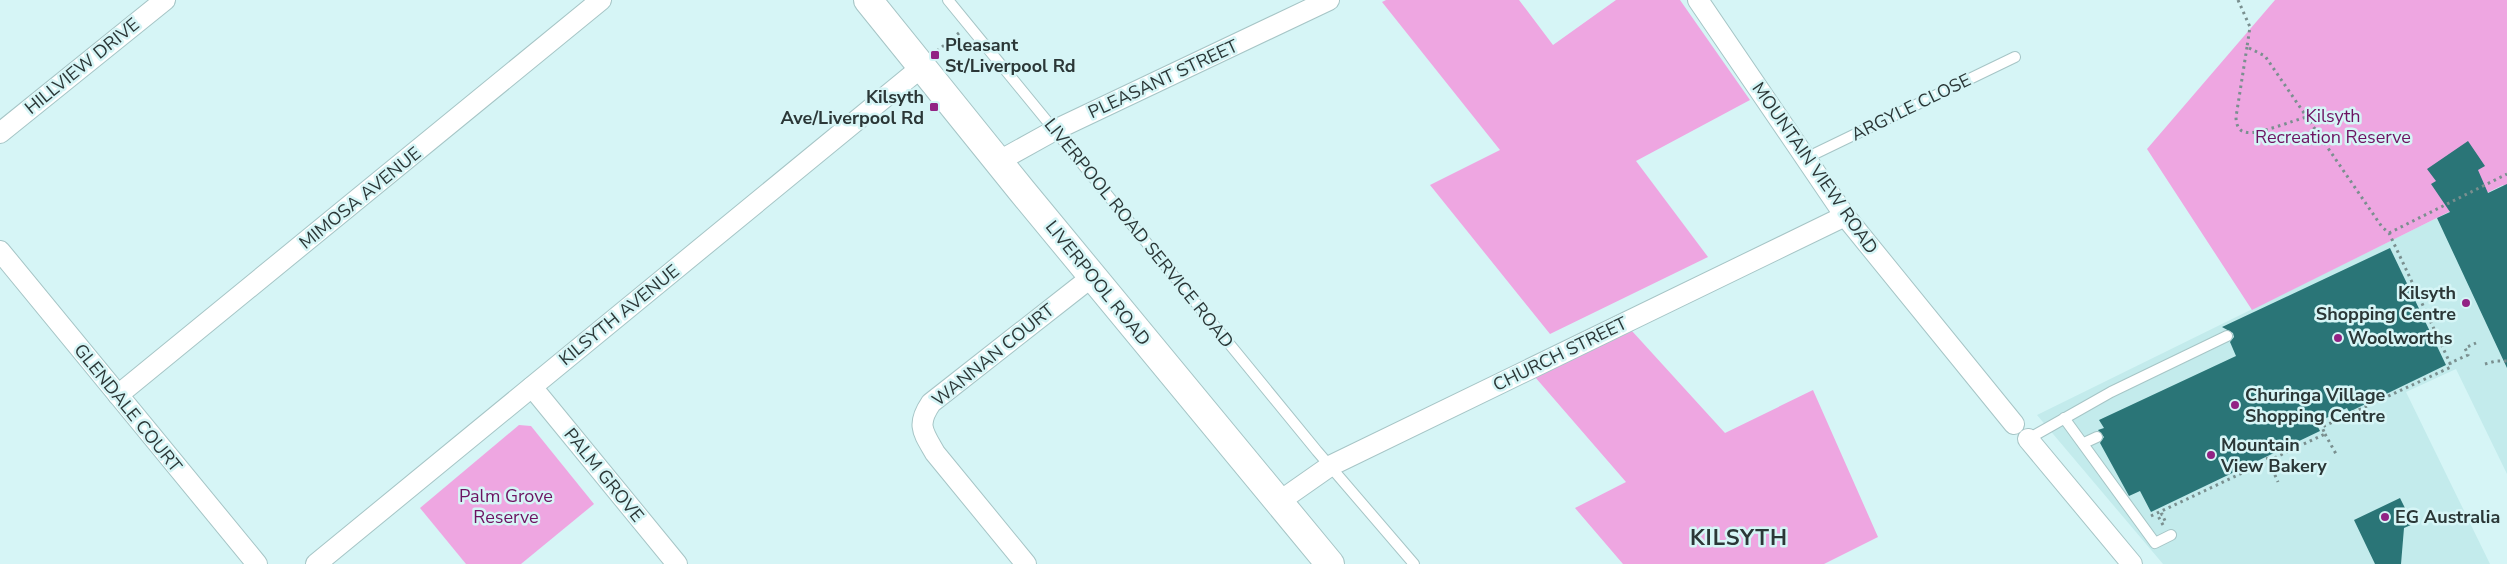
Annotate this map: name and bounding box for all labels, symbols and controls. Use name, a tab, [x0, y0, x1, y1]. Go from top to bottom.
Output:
street label: HILLVIEW DRIVE	[20, 12, 144, 120]
place label: Pleasant St/Liverpool Rd	[945, 33, 1076, 78]
street label: PLEASANT STREET	[1084, 34, 1242, 124]
marker: Pleasant St/Liverpool Rd	[929, 49, 941, 61]
street label: ARGYLE CLOSE	[1847, 68, 1975, 146]
street label: MOUNTAIN VIEW ROAD	[1746, 77, 1884, 259]
place label: Kilsyth Ave/Liverpool Rd	[780, 85, 924, 130]
marker: Kilsyth Ave/Liverpool Rd	[928, 101, 940, 113]
park label: Kilsyth Recreation Reserve	[2255, 104, 2411, 149]
street label: LIVERPOOL ROAD SERVICE ROAD	[1040, 114, 1238, 352]
street label: MIMOSA AVENUE	[294, 141, 426, 255]
street label: LIVERPOOL ROAD	[1041, 216, 1155, 350]
street label: KILSYTH AVENUE	[554, 259, 684, 371]
place label: Kilsyth Shopping Centre	[2316, 281, 2456, 326]
marker: Kilsyth Shopping Centre	[2460, 297, 2472, 309]
street label: WANNAN COURT	[927, 298, 1059, 412]
street label: CHURCH STREET	[1489, 311, 1631, 397]
place label: Woolworths	[2348, 326, 2453, 350]
marker: Woolworths	[2332, 332, 2344, 344]
street label: GLENDALE COURT	[69, 339, 187, 477]
place label: Churinga Village Shopping Centre	[2245, 383, 2386, 428]
marker: Churinga Village Shopping Centre	[2229, 399, 2241, 411]
street label: PALM GROVE	[559, 423, 649, 527]
place label: Mountain View Bakery	[2220, 433, 2327, 478]
marker: Mountain View Bakery	[2205, 449, 2217, 461]
park label: Palm Grove Reserve	[459, 484, 553, 529]
place label: EG Australia	[2395, 505, 2500, 529]
marker: EG Australia	[2379, 511, 2391, 523]
district label: KILSYTH	[1690, 523, 1788, 553]

